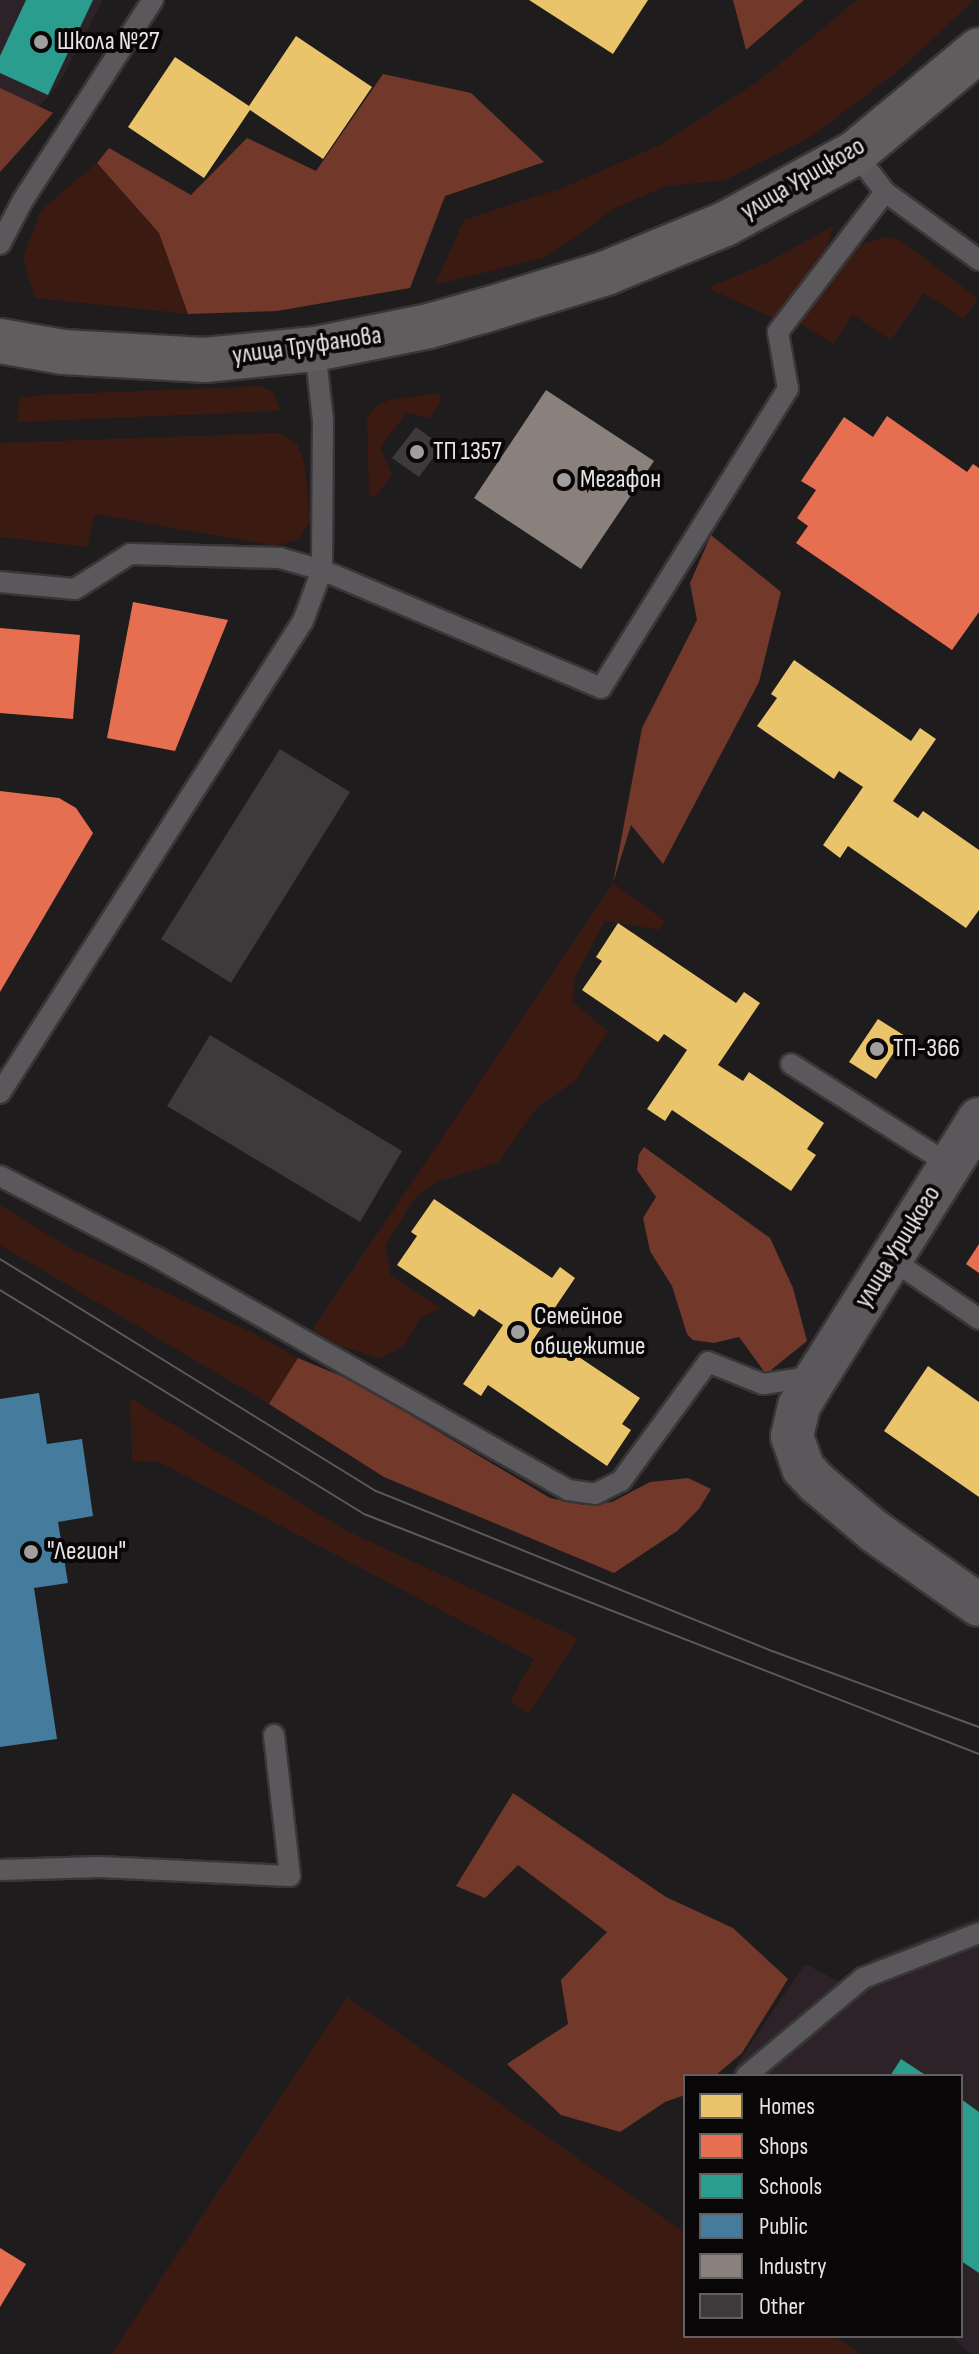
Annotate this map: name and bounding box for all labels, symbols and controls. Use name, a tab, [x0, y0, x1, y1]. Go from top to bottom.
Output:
place label: Школа №27	[57, 26, 159, 58]
marker: Школа №27	[32, 33, 50, 51]
street label: улица Урицкого	[735, 131, 871, 227]
street label: улица Труфанова	[230, 320, 384, 372]
place label: ТП 1357	[433, 436, 502, 468]
marker: ТП 1357	[408, 443, 426, 461]
place label: Мегафон	[580, 464, 661, 496]
marker: Мегафон	[555, 471, 573, 489]
place label: ТП-366	[893, 1033, 960, 1065]
marker: ТП-366	[868, 1040, 886, 1058]
street label: улица Урицкого	[848, 1180, 948, 1314]
place label: Семейное общежитие	[534, 1301, 646, 1362]
marker: Семейное общежитие	[509, 1323, 527, 1341]
place label: "Легион"	[47, 1536, 126, 1568]
marker: "Легион"	[22, 1543, 40, 1561]
legend	[683, 2074, 963, 2338]
text: Homes	[759, 2092, 815, 2121]
text: Shops	[759, 2132, 808, 2161]
text: Schools	[759, 2172, 822, 2201]
text: Public	[759, 2212, 808, 2241]
text: Industry	[759, 2252, 826, 2281]
text: Other	[759, 2292, 805, 2321]

